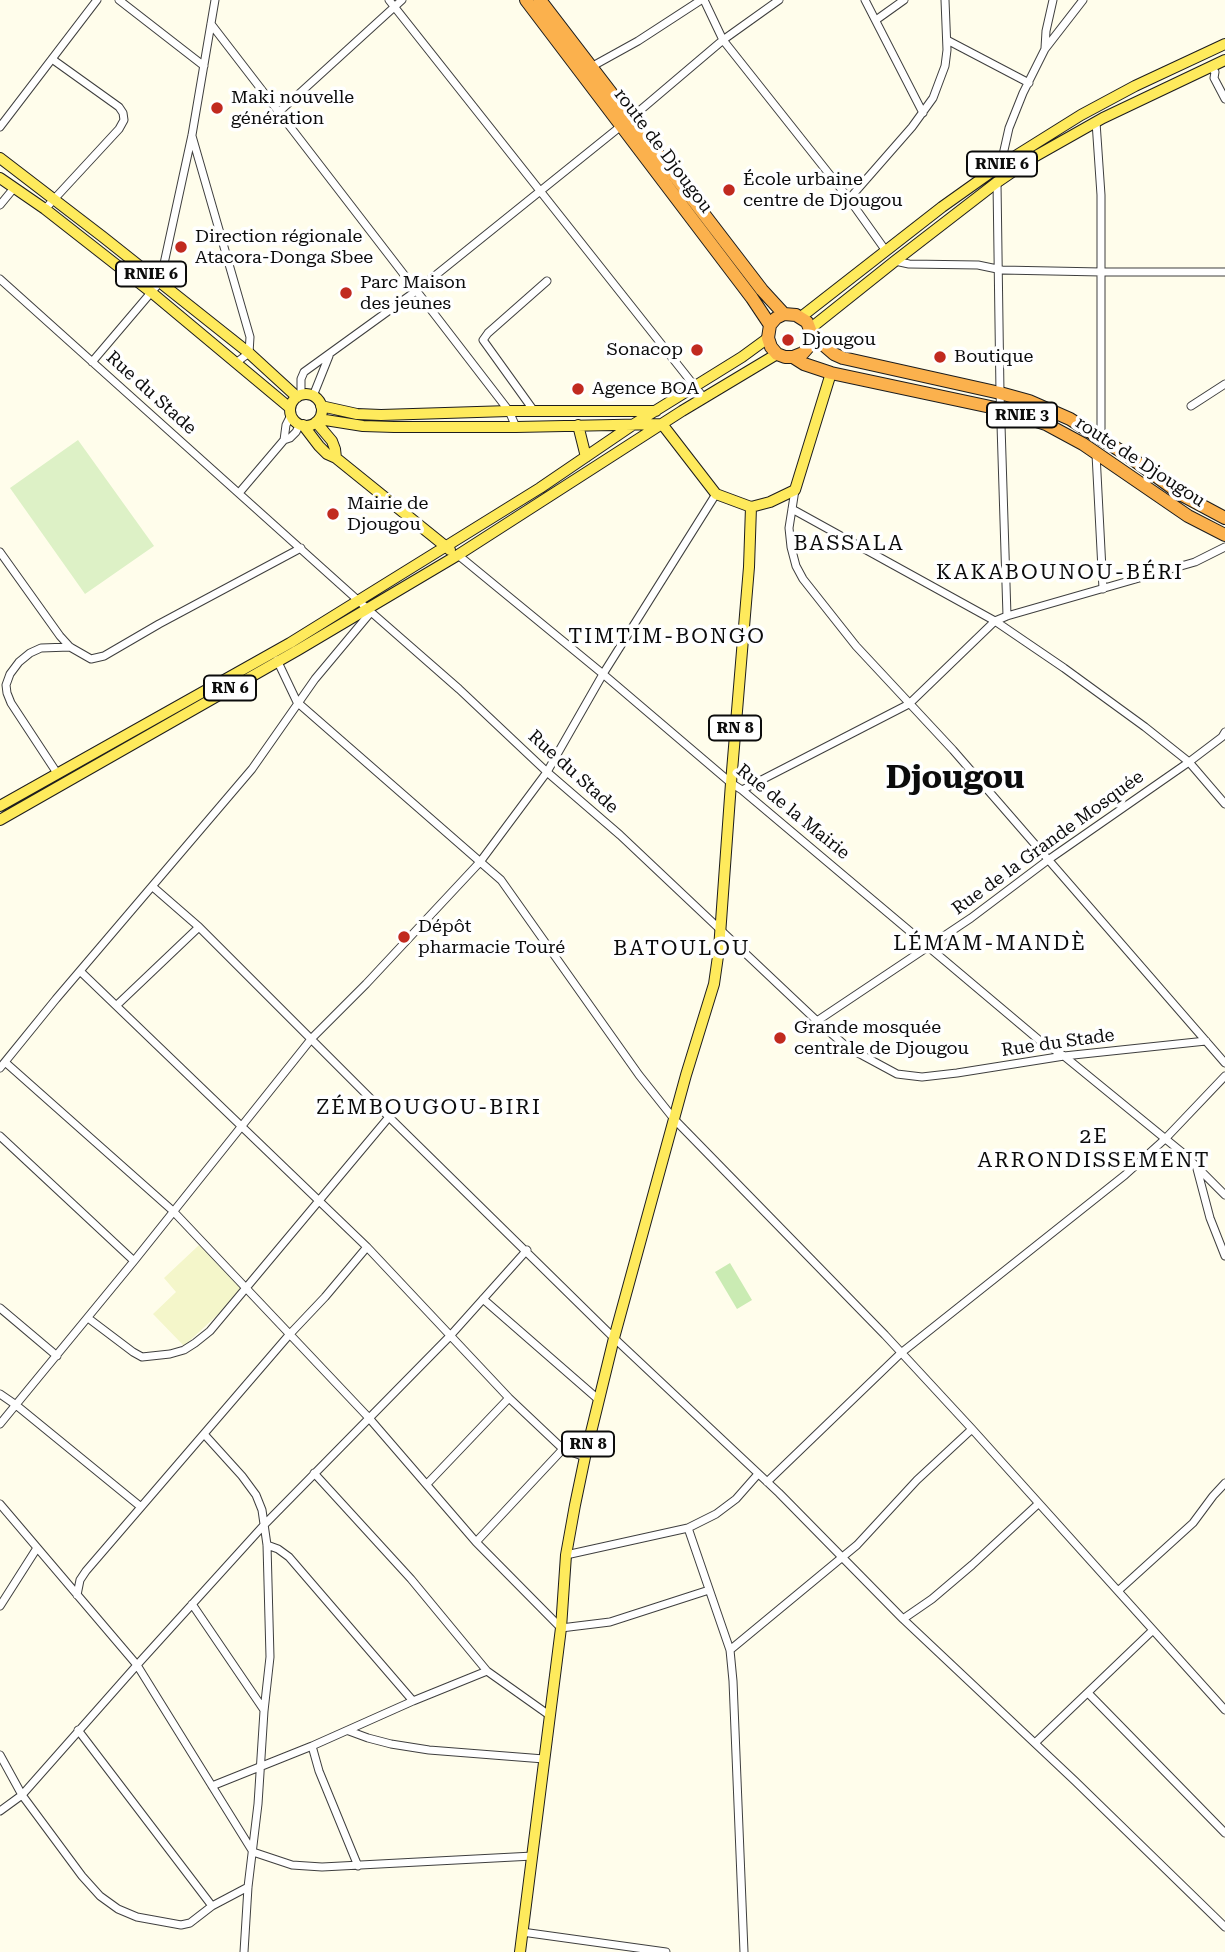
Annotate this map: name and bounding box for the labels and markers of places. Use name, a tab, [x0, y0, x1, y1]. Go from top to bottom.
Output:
place label: Maki nouvelle génération	[231, 87, 354, 130]
marker: Maki nouvelle génération	[209, 100, 225, 116]
place label: École urbaine centre de Djougou	[743, 169, 903, 212]
marker: École urbaine centre de Djougou	[721, 182, 737, 198]
place label: Direction régionale Atacora-Donga Sbee	[195, 226, 373, 268]
marker: Direction régionale Atacora-Donga Sbee	[173, 239, 189, 255]
place label: Parc Maison des jeunes	[360, 272, 466, 314]
marker: Parc Maison des jeunes	[338, 285, 354, 301]
place label: Djougou	[802, 329, 876, 351]
marker: Djougou	[780, 332, 796, 348]
place label: Sonacop	[606, 339, 683, 361]
marker: Sonacop	[689, 342, 705, 358]
place label: Boutique	[954, 346, 1033, 368]
marker: Boutique	[932, 349, 948, 365]
place label: Agence BOA	[592, 378, 699, 400]
marker: Agence BOA	[570, 381, 586, 397]
place label: Mairie de Djougou	[347, 493, 428, 536]
marker: Mairie de Djougou	[325, 506, 341, 522]
place label: Dépôt pharmacie Touré	[418, 916, 565, 958]
marker: Dépôt pharmacie Touré	[396, 929, 412, 945]
place label: Grande mosquée centrale de Djougou	[794, 1017, 969, 1060]
marker: Grande mosquée centrale de Djougou	[772, 1030, 788, 1046]

